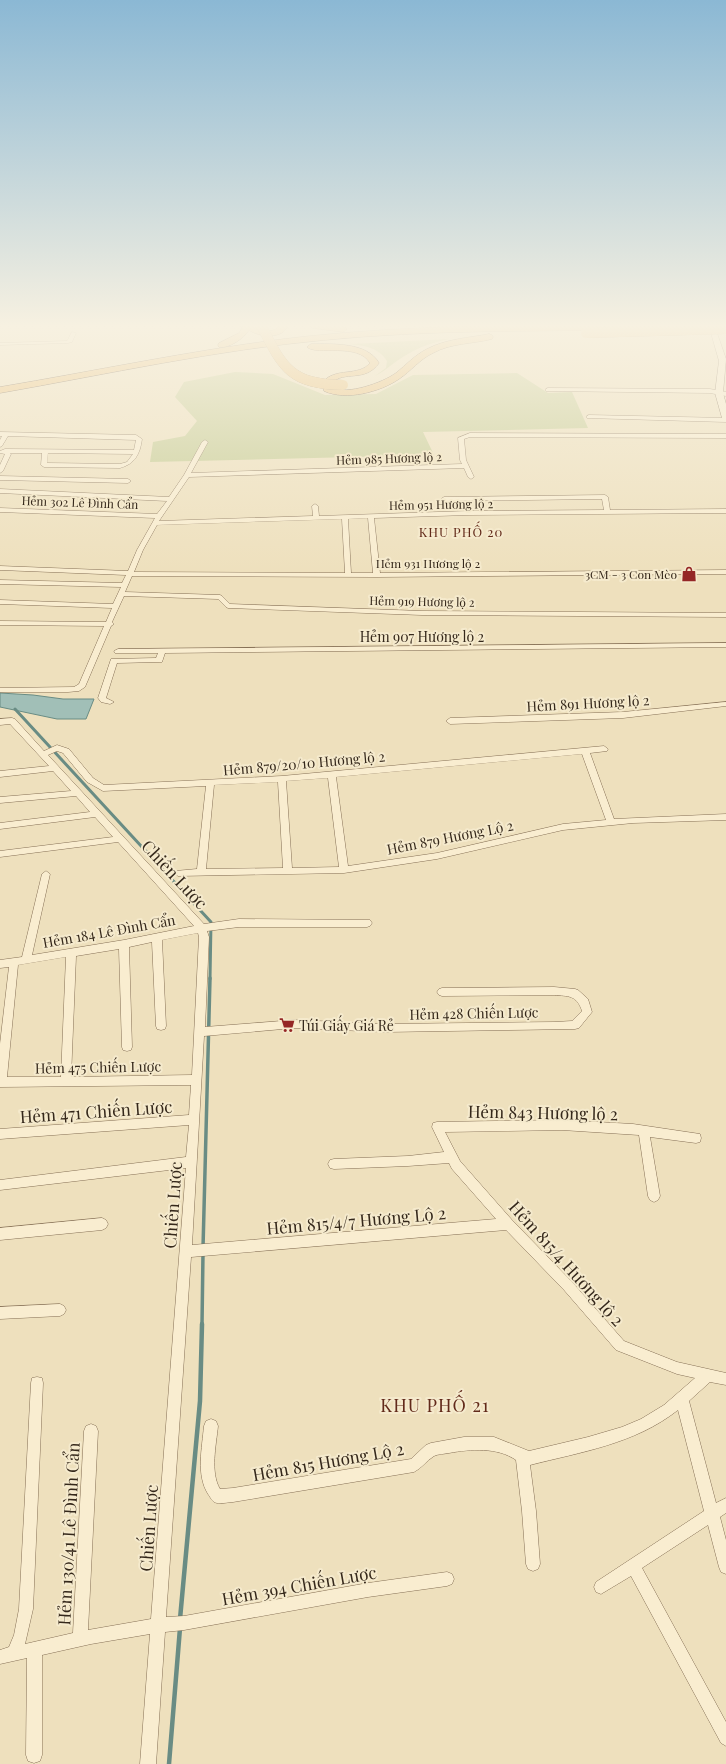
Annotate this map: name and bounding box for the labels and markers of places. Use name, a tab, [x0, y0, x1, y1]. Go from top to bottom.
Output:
shop icon: 3CM - 3 Con Mèo	[680, 565, 698, 583]
place label: 3CM - 3 Con Mèo	[585, 566, 677, 582]
place label: Túi Giấy Giá Rẻ	[299, 1015, 394, 1035]
supermarket icon: Túi Giấy Giá Rẻ	[278, 1016, 296, 1034]

